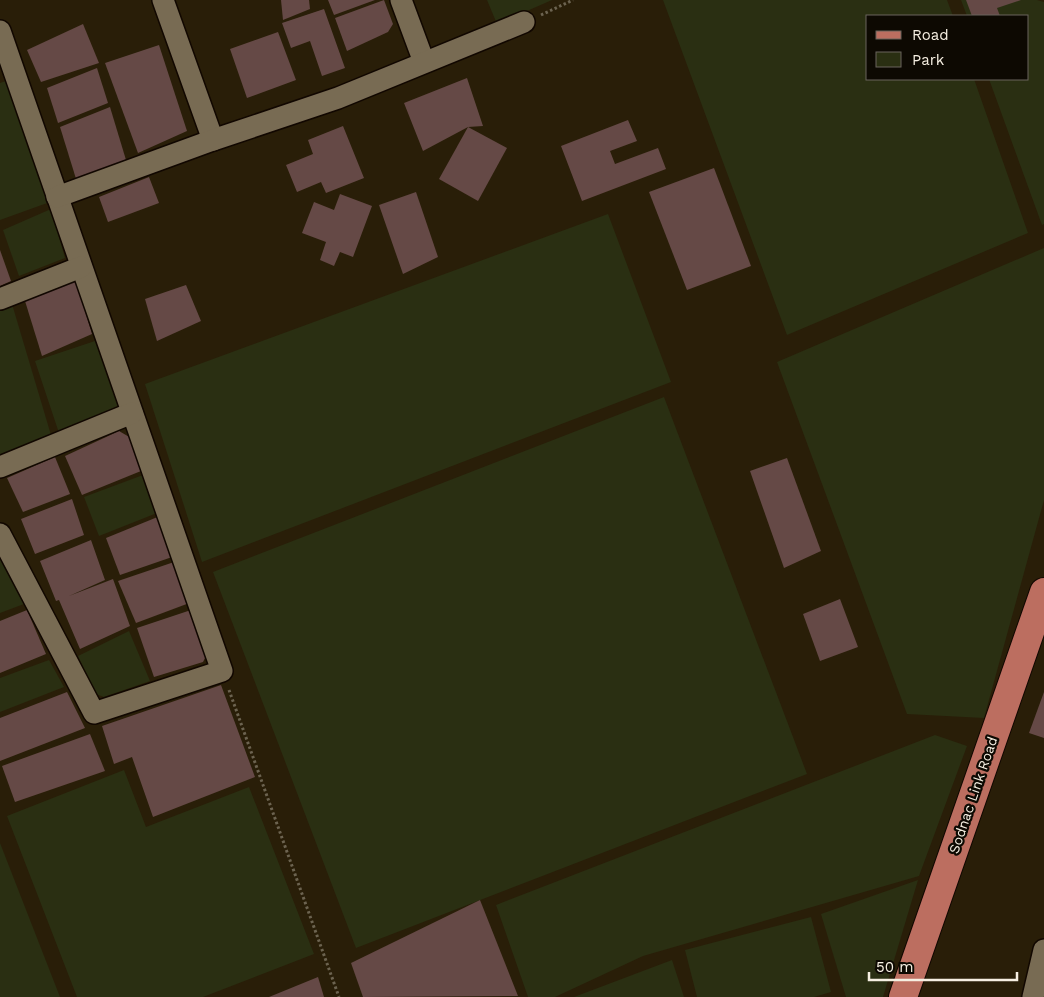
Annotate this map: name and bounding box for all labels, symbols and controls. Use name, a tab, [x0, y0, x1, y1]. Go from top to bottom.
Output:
legend	[866, 15, 1029, 80]
text: Road	[912, 26, 949, 44]
text: Park	[912, 51, 945, 69]
street label: Sodnac Link Road	[945, 734, 1001, 856]
scale bar	[869, 950, 1016, 982]
text: 50 m	[876, 958, 913, 976]

